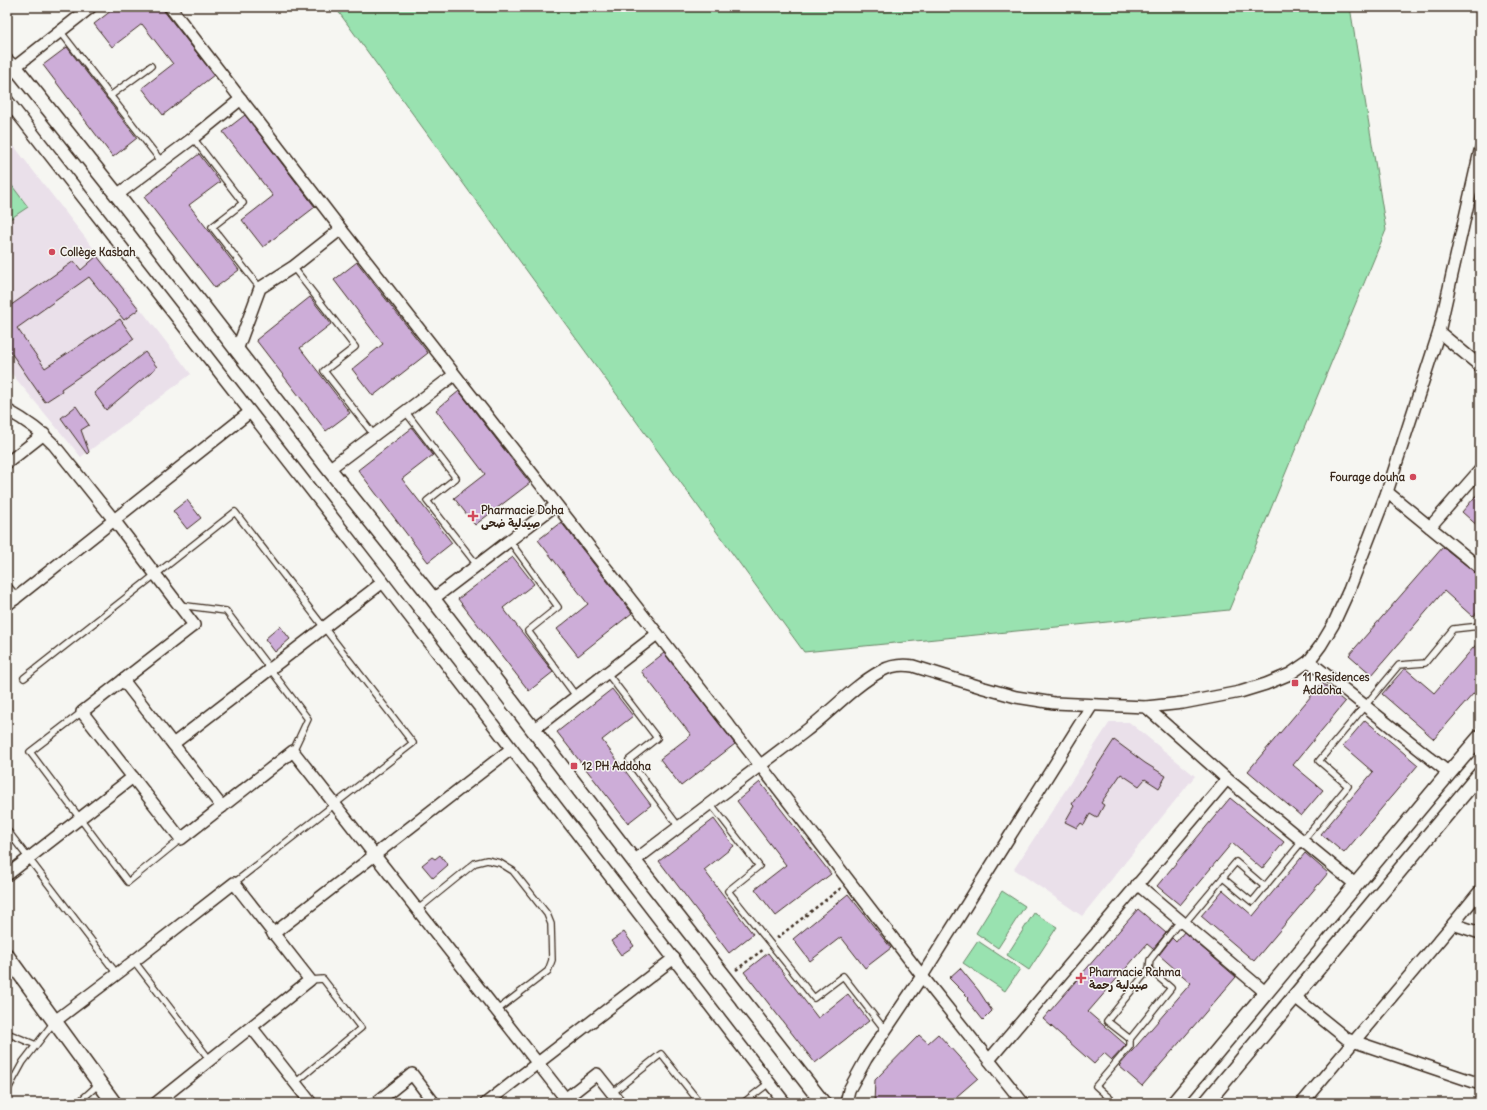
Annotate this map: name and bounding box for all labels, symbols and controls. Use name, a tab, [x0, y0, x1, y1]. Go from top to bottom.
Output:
place label: Collège Kasbah	[60, 245, 136, 260]
marker: Collège Kasbah	[47, 247, 57, 257]
place label: Fourage douha	[1330, 470, 1406, 485]
marker: Fourage douha	[1408, 472, 1418, 482]
place label: Pharmacie Doha صيدلية ضحى	[481, 503, 565, 531]
marker: Pharmacie Doha صيدلية ضحى	[468, 511, 478, 521]
place label: 11 Residences Addoha	[1303, 670, 1370, 697]
marker: 11 Residences Addoha	[1290, 678, 1300, 688]
place label: 12 PH Addoha	[582, 759, 652, 773]
marker: 12 PH Addoha	[569, 761, 579, 771]
place label: Pharmacie Rahma صيدلية رحمة	[1089, 965, 1181, 992]
marker: Pharmacie Rahma صيدلية رحمة	[1076, 973, 1086, 983]

